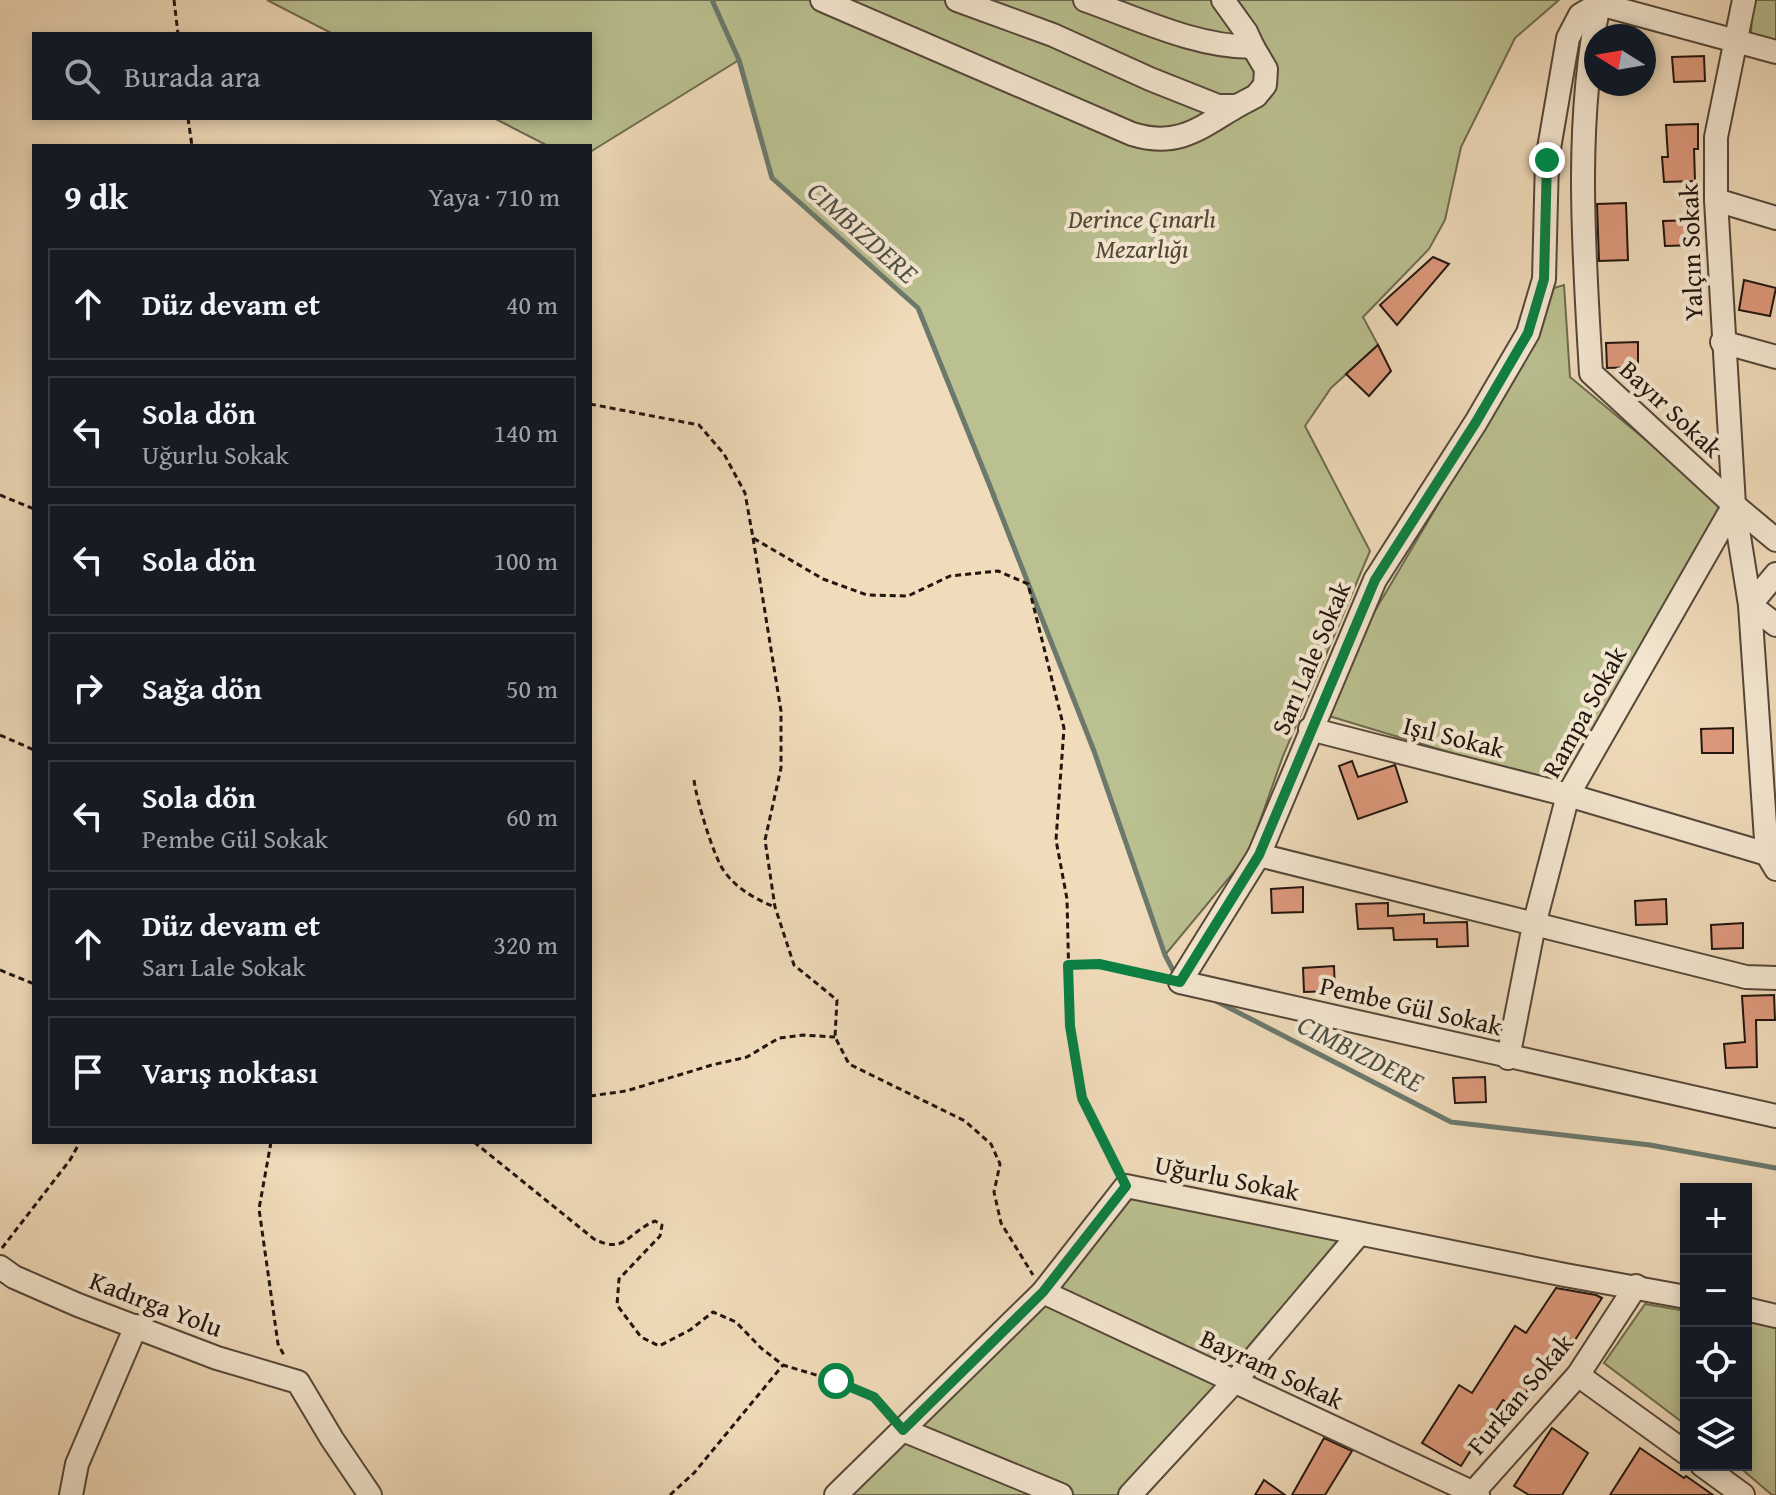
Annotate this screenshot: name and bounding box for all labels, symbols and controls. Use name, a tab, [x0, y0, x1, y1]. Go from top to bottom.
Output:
north arrow	[1584, 24, 1656, 96]
search box	[32, 32, 592, 120]
icon: search	[60, 54, 104, 98]
text: Burada ara	[124, 54, 261, 98]
route end	[1529, 142, 1565, 178]
water label: CIMBIZDERE	[799, 171, 928, 293]
text: 9 dk	[64, 172, 128, 221]
text: Yaya · 710 m	[429, 177, 560, 216]
street label: Yalçın Sokak	[1669, 182, 1712, 321]
park label: Derince Çınarlı Mezarlığı	[1067, 199, 1216, 268]
icon: ahead	[66, 282, 110, 326]
text: Düz devam et	[142, 282, 320, 326]
text: 40 m	[506, 285, 558, 324]
street label: Bayır Sokak	[1611, 351, 1732, 467]
text: Sola dön	[142, 391, 256, 435]
icon: left	[66, 410, 110, 454]
text: 140 m	[493, 413, 558, 452]
text: Uğurlu Sokak	[142, 435, 289, 474]
icon: left	[66, 538, 110, 582]
text: Sola dön	[142, 538, 256, 582]
text: 100 m	[493, 541, 558, 580]
street label: Sarı Lale Sokak	[1261, 574, 1361, 741]
street label: Rampa Sokak	[1531, 638, 1636, 785]
icon: right	[66, 666, 110, 710]
text: Sağa dön	[142, 666, 262, 710]
text: 50 m	[506, 669, 558, 708]
street label: Işıl Sokak	[1399, 705, 1510, 768]
text: Sola dön	[142, 775, 256, 819]
icon: left	[66, 794, 110, 838]
text: 60 m	[506, 797, 558, 836]
text: Pembe Gül Sokak	[142, 819, 328, 858]
text: Düz devam et	[142, 903, 320, 947]
icon: ahead	[66, 922, 110, 966]
text: 320 m	[493, 925, 558, 964]
text: Sarı Lale Sokak	[142, 947, 306, 986]
street label: Pembe Gül Sokak	[1316, 966, 1507, 1046]
water label: CIMBIZDERE	[1291, 1003, 1432, 1102]
icon: arrive	[66, 1050, 110, 1094]
text: Varış noktası	[142, 1050, 318, 1094]
street label: Uğurlu Sokak	[1151, 1144, 1304, 1211]
map controls	[1680, 1183, 1752, 1471]
button: +	[1680, 1183, 1752, 1255]
button: −	[1680, 1255, 1752, 1327]
street label: Kadırga Yolu	[84, 1260, 228, 1347]
street label: Bayram Sokak	[1194, 1318, 1351, 1419]
street label: Furkan Sokak	[1457, 1324, 1583, 1463]
button: locate	[1680, 1327, 1752, 1399]
route start	[818, 1363, 854, 1399]
button: layers	[1680, 1399, 1752, 1471]

